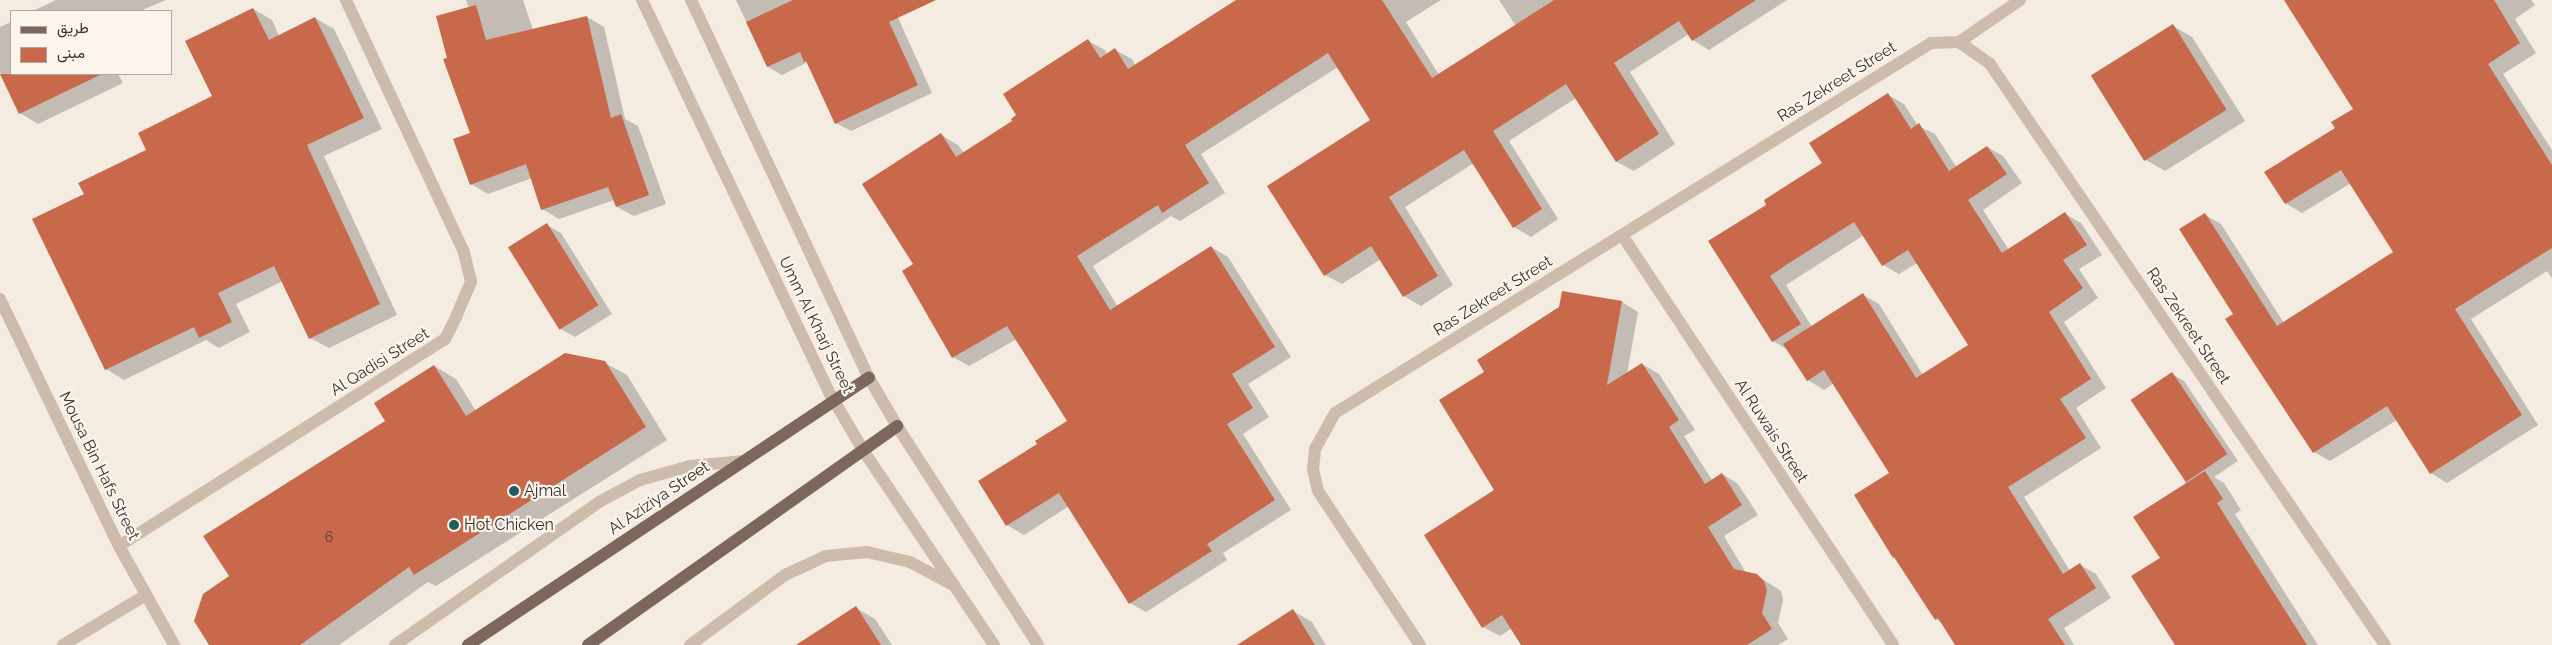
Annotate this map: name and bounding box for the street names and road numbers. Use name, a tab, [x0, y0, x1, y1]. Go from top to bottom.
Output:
street label: Ras Zekreet Street	[1774, 38, 1900, 126]
street label: Ras Zekreet Street	[1430, 252, 1556, 340]
street label: Umm Al Kharj Street	[774, 253, 858, 397]
street label: Ras Zekreet Street	[2142, 264, 2234, 388]
street label: Al Qadisi Street	[327, 324, 433, 400]
street label: Al Ruwais Street	[1730, 375, 1812, 487]
street label: Mousa Bin Hafs Street	[55, 389, 143, 543]
street label: Al Aziziya Street	[605, 457, 713, 539]

